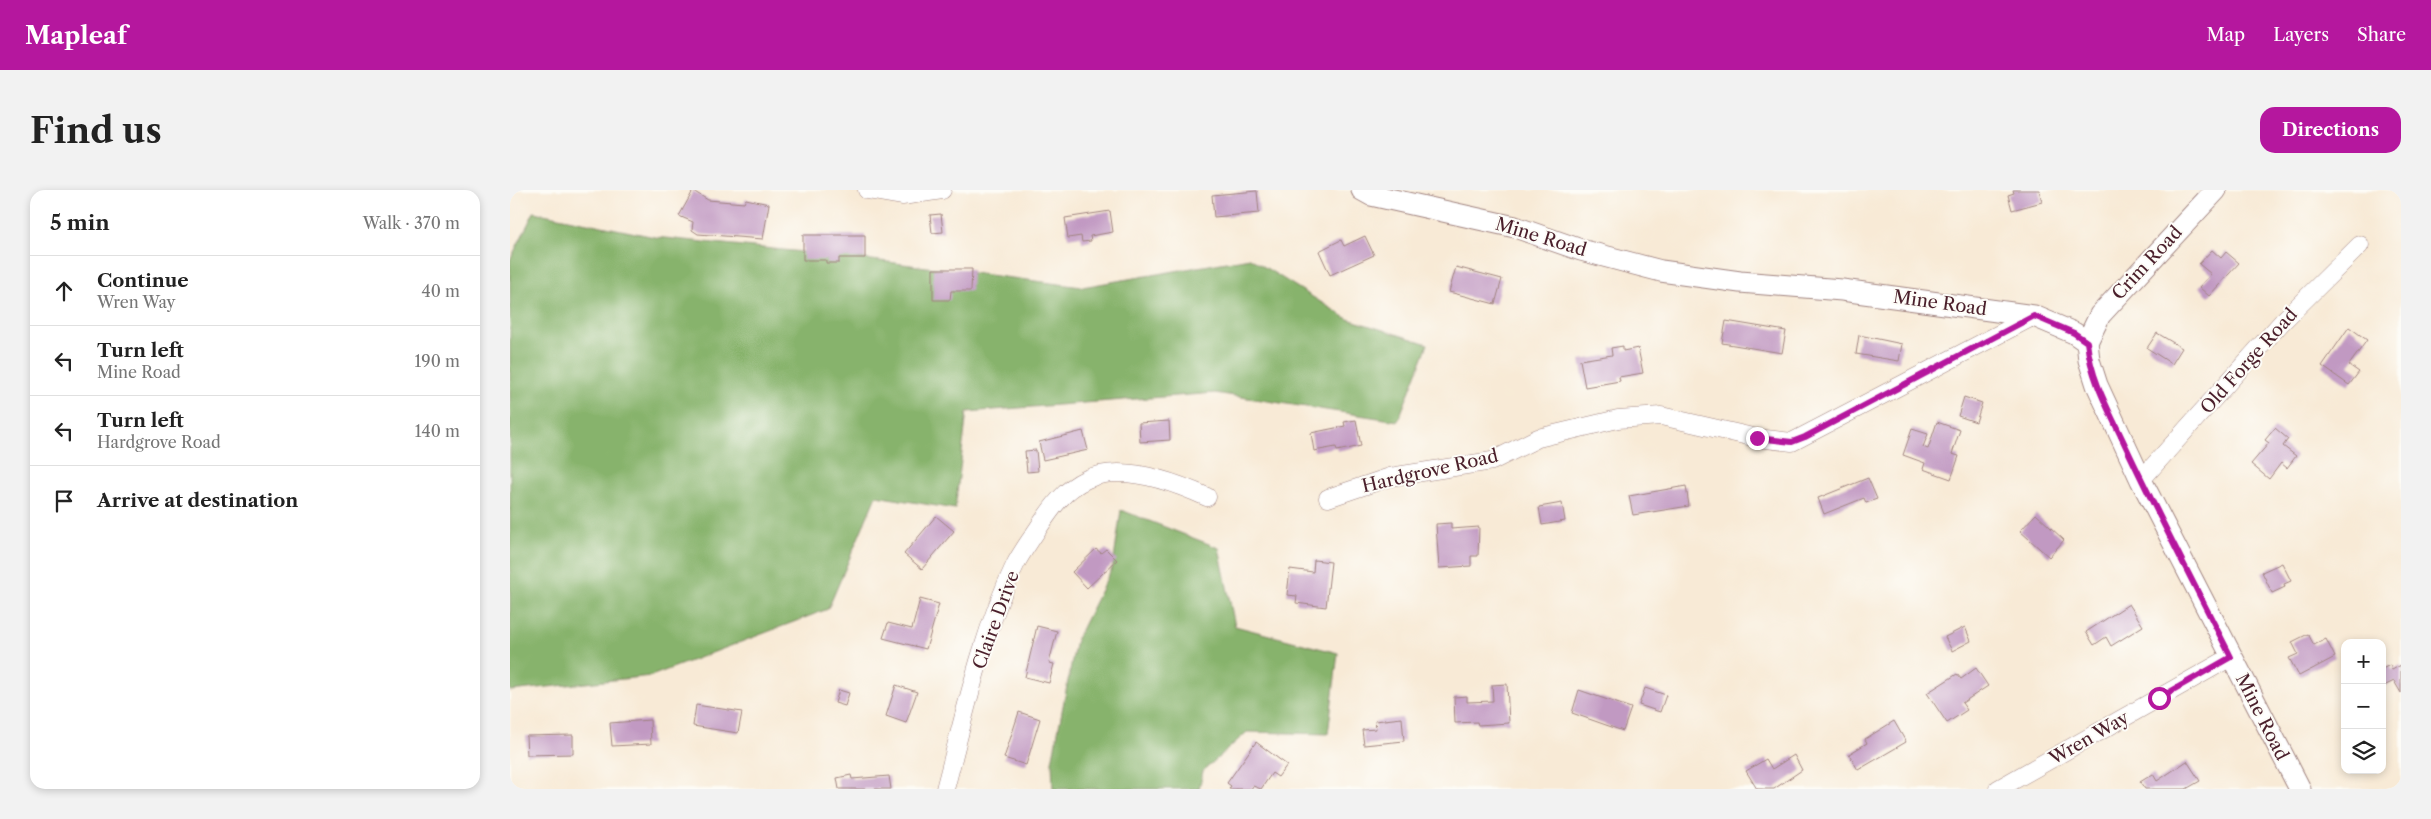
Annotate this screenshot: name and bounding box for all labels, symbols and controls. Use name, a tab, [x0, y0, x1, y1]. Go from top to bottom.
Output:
text: Mapleaf	[25, 21, 127, 50]
text: Map	[2207, 24, 2245, 46]
text: Layers	[2273, 24, 2329, 46]
text: Share	[2357, 24, 2406, 46]
button: Directions	[2260, 107, 2401, 153]
text: Find us	[30, 109, 162, 152]
text: 5 min	[50, 210, 110, 235]
text: Walk · 370 m	[363, 213, 460, 233]
street label: Mine Road	[1493, 213, 1589, 261]
street label: Crim Road	[2107, 221, 2187, 305]
text: Continue	[97, 269, 189, 292]
icon: ahead	[50, 277, 78, 305]
text: 40 m	[421, 281, 460, 301]
street label: Mine Road	[1892, 286, 1988, 320]
text: Wren Way	[97, 292, 176, 312]
street label: Old Forge Road	[2196, 304, 2302, 418]
text: Turn left	[97, 339, 184, 362]
icon: left	[50, 347, 78, 375]
text: 190 m	[415, 351, 460, 371]
text: Mine Road	[97, 362, 181, 382]
text: Turn left	[97, 409, 184, 432]
icon: left	[50, 417, 78, 445]
text: 140 m	[415, 421, 460, 441]
route end	[1746, 427, 1769, 450]
text: Hardgrove Road	[97, 432, 221, 452]
street label: Hardgrove Road	[1360, 445, 1500, 497]
icon: arrive	[50, 487, 78, 515]
text: Arrive at destination	[97, 489, 298, 512]
street label: Claire Drive	[968, 568, 1024, 672]
map controls	[2341, 639, 2386, 774]
button: +	[2341, 639, 2386, 684]
street label: Mine Road	[2231, 670, 2293, 764]
button: −	[2341, 684, 2386, 729]
route start	[2148, 687, 2171, 710]
street label: Wren Way	[2044, 706, 2134, 770]
button: layers	[2341, 729, 2386, 774]

